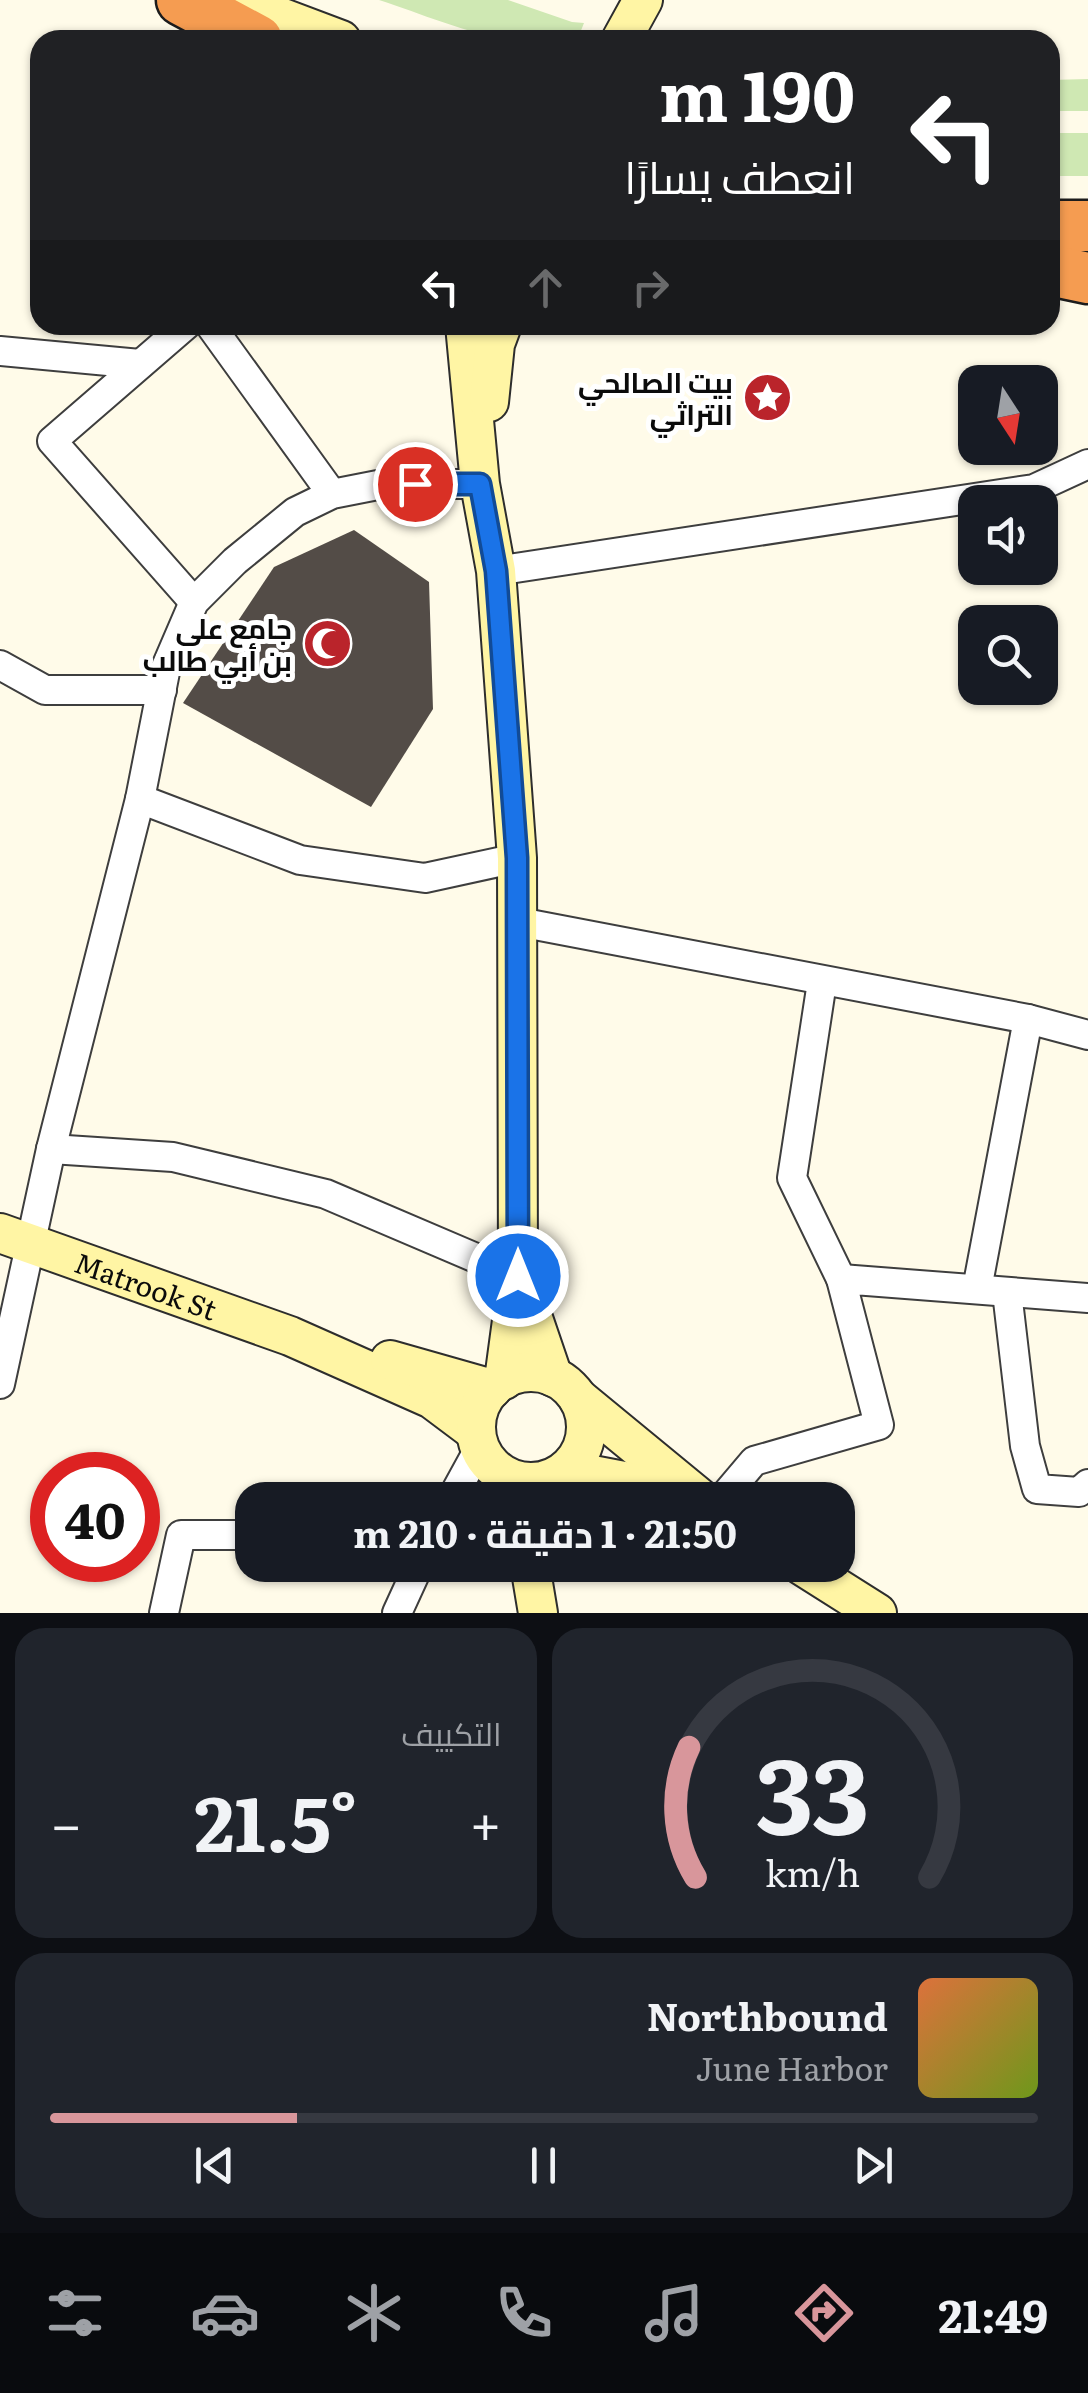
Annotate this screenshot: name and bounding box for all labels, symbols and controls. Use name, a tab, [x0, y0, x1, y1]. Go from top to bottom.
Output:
text: 190 m	[659, 40, 855, 144]
icon: left	[890, 70, 1020, 200]
text: انعطف يسارًا	[624, 141, 855, 208]
icon: left	[413, 260, 468, 315]
icon: ahead	[518, 260, 573, 315]
icon: right	[623, 260, 678, 315]
place label: بيت الصالحي التراثي	[578, 360, 733, 438]
north arrow	[958, 365, 1058, 465]
map controls	[958, 365, 1058, 705]
place icon: بيت الصالحي التراثي	[742, 371, 794, 423]
pin	[373, 442, 458, 527]
icon: arrive	[388, 457, 443, 512]
button: sound	[958, 485, 1058, 585]
button: search	[958, 605, 1058, 705]
place label: جامع علي بن أبي طالب	[143, 606, 292, 684]
mosque icon: جامع علي بن أبي طالب	[301, 617, 353, 669]
position arrow	[466, 1224, 570, 1328]
street label: Matrook St	[69, 1240, 224, 1330]
speed limit sign: 40	[30, 1452, 160, 1582]
text: 21:50 · 1 دقيقة · 210 m	[353, 1503, 737, 1560]
text: التكييف	[401, 1708, 502, 1756]
text: 33	[755, 1713, 869, 1867]
text: 21.5°	[194, 1764, 357, 1875]
text: −	[50, 1780, 82, 1862]
text: +	[469, 1780, 501, 1862]
text: km/h	[765, 1845, 860, 1898]
text: Northbound	[647, 1986, 888, 2043]
text: June Harbor	[696, 2043, 888, 2091]
icon: previous	[187, 2138, 242, 2193]
icon: pause	[516, 2138, 571, 2193]
icon: next	[846, 2138, 901, 2193]
icon: filters	[40, 2278, 110, 2348]
icon: car	[190, 2278, 260, 2348]
icon: climate	[339, 2278, 409, 2348]
icon: phone	[489, 2278, 559, 2348]
icon: music	[639, 2278, 709, 2348]
icon: directions	[789, 2278, 859, 2348]
text: 21:49	[938, 2280, 1048, 2347]

